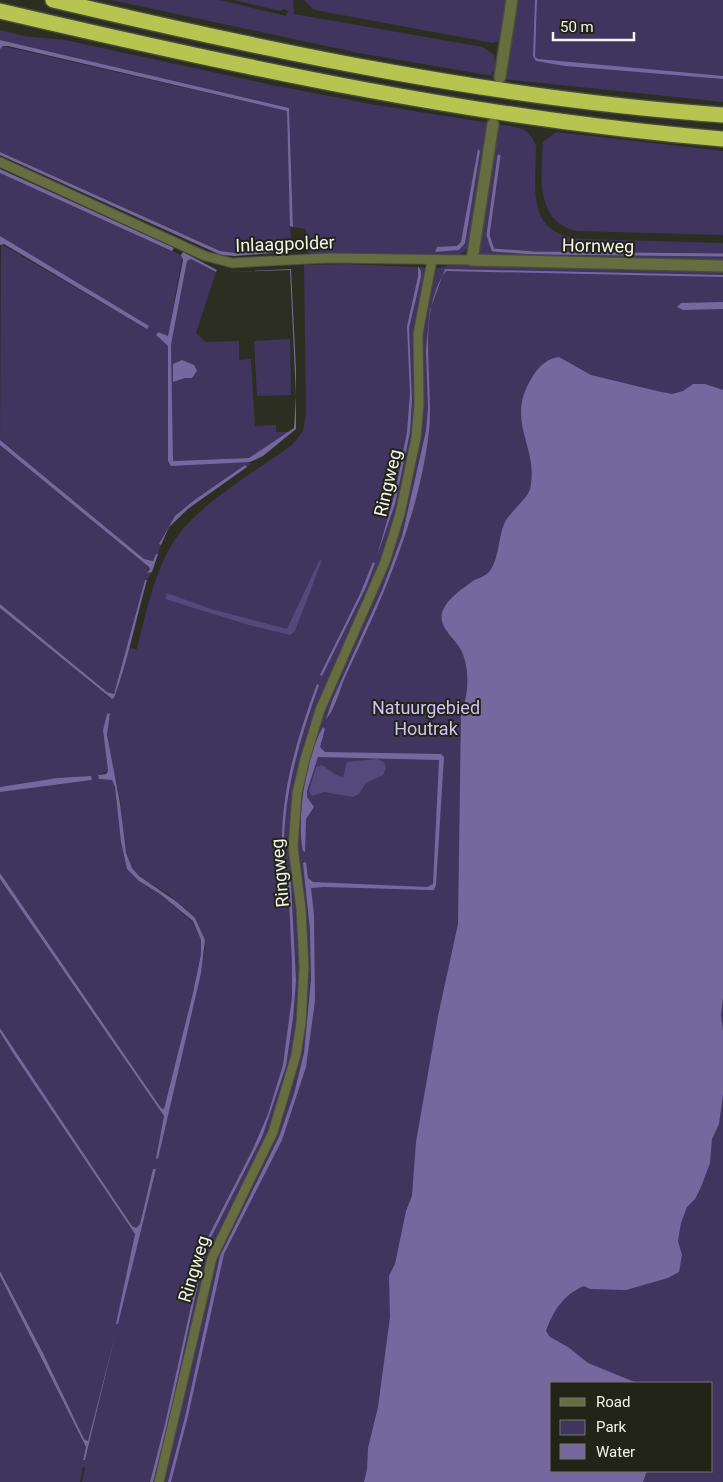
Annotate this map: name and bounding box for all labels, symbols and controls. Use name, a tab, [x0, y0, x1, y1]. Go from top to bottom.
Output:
scale bar	[553, 10, 634, 42]
text: 50 m	[560, 18, 594, 36]
street label: Inlaagpolder	[235, 231, 335, 256]
street label: Hornweg	[562, 234, 634, 257]
street label: Ringweg	[370, 447, 405, 519]
park label: Natuurgebied Houtrak	[372, 697, 480, 739]
street label: Ringweg	[266, 838, 293, 908]
street label: Ringweg	[173, 1233, 214, 1305]
legend	[550, 1382, 713, 1472]
text: Road	[596, 1393, 630, 1411]
text: Park	[596, 1418, 627, 1436]
text: Water	[596, 1443, 635, 1461]

